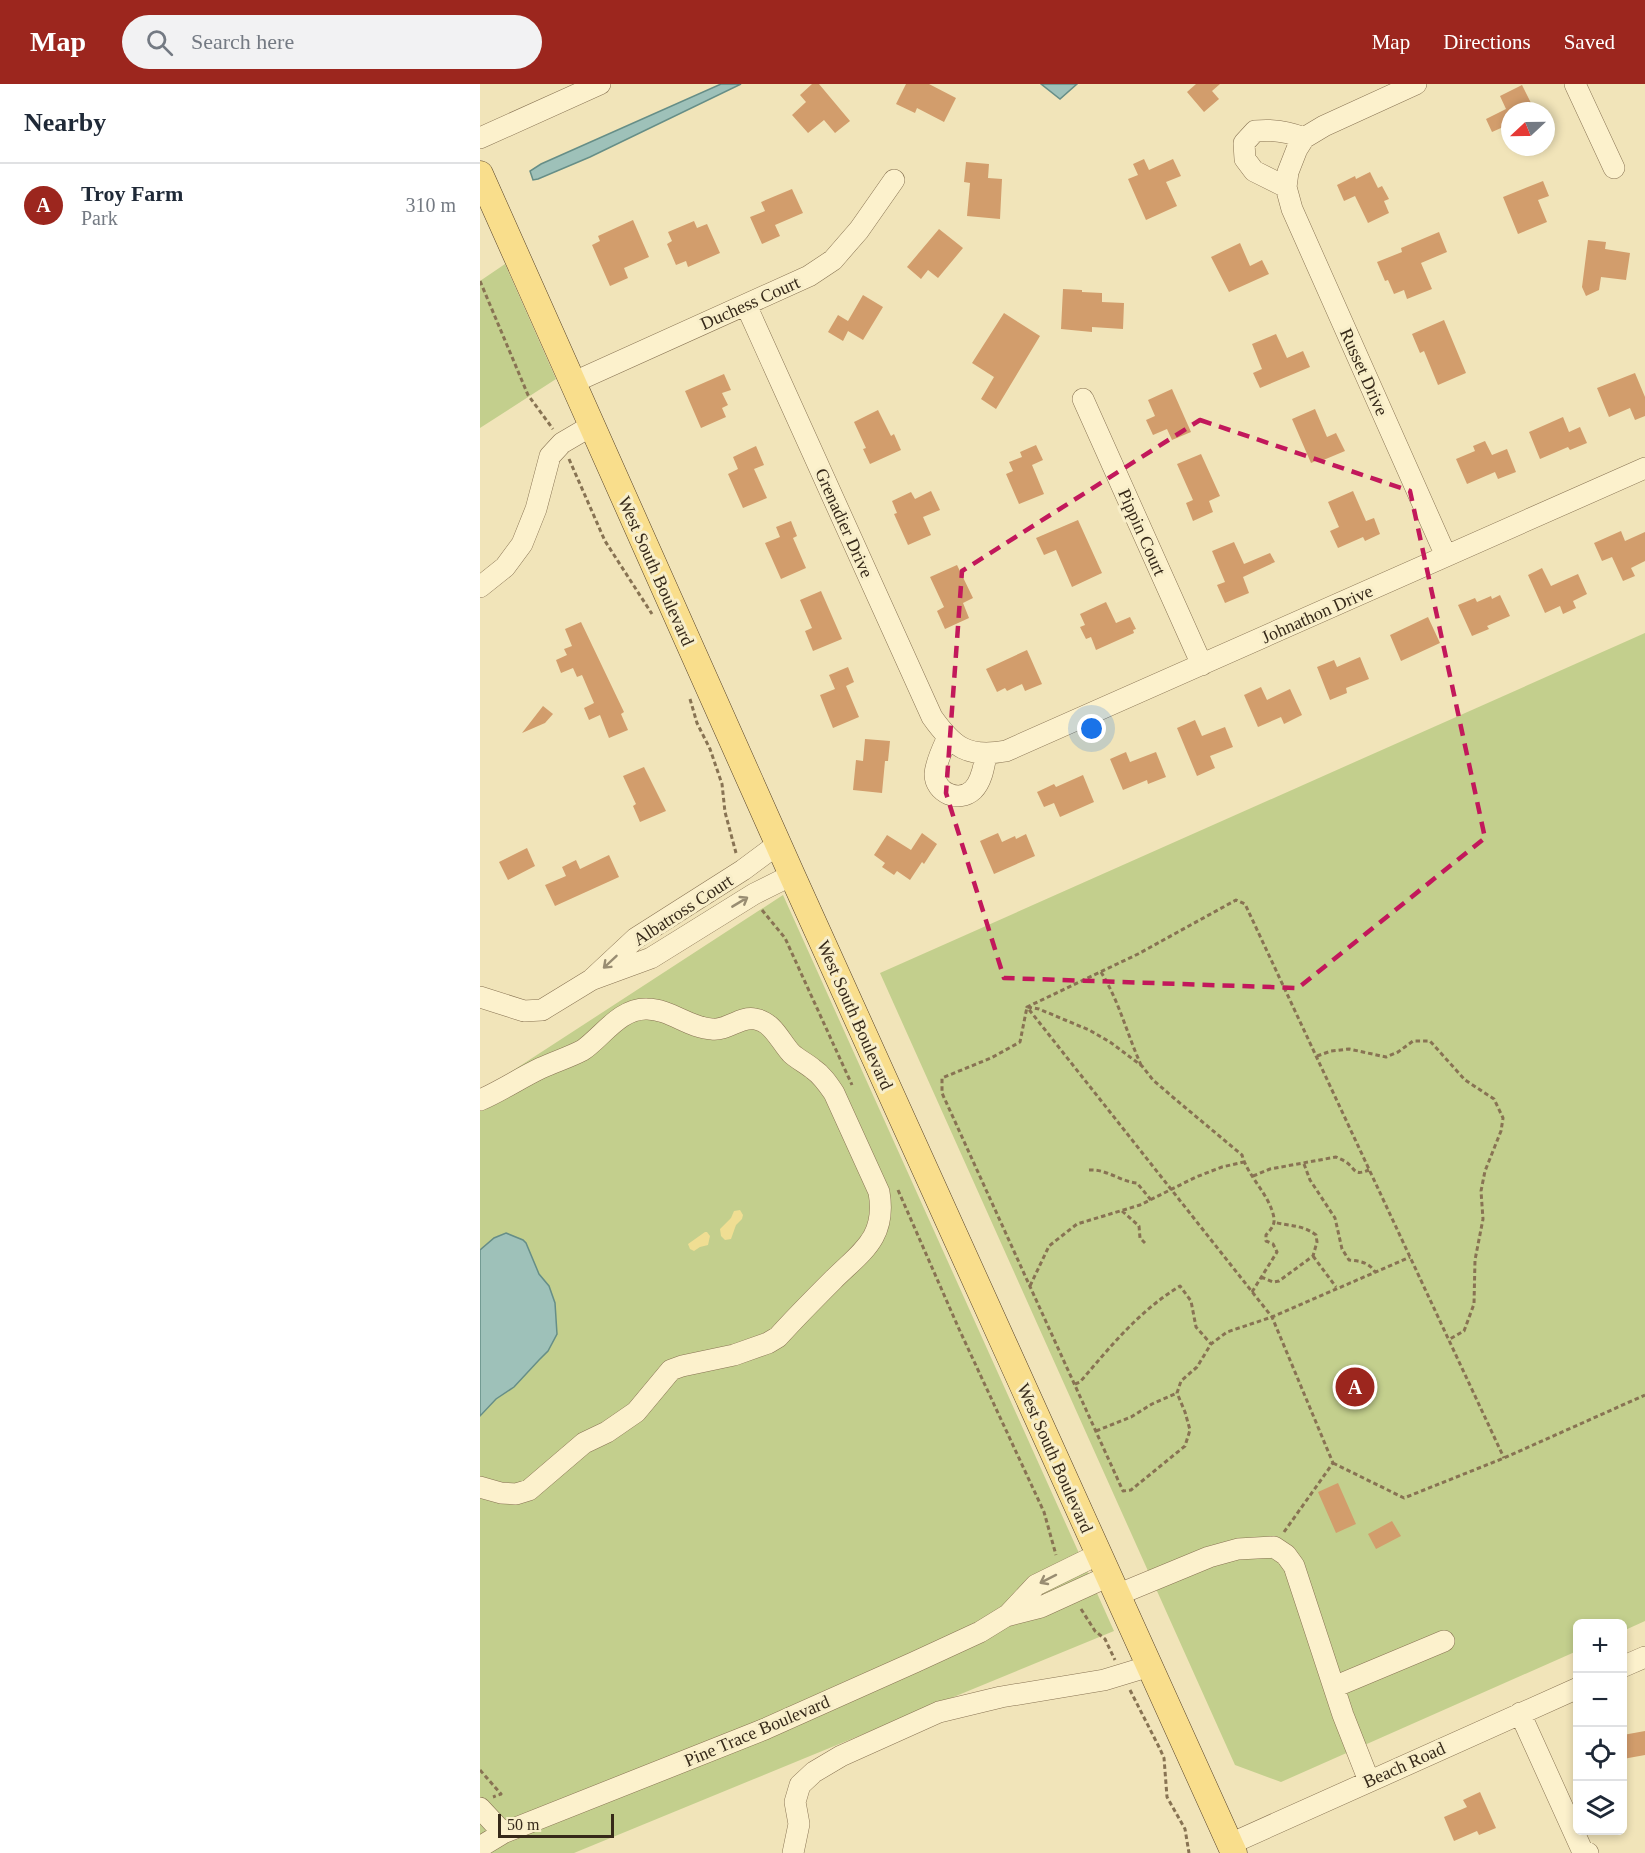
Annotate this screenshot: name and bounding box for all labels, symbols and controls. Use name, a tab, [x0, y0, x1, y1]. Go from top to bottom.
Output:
search box	[122, 15, 542, 69]
text: Map	[30, 26, 86, 57]
icon: search	[143, 26, 176, 59]
text: Search here	[191, 29, 294, 54]
text: Map	[1372, 30, 1410, 54]
text: Directions	[1443, 30, 1531, 54]
text: Saved	[1564, 30, 1615, 54]
north arrow	[1501, 102, 1555, 156]
text: Nearby	[24, 108, 106, 137]
text: Troy Farm	[81, 181, 183, 206]
text: A	[36, 194, 51, 216]
text: 310 m	[405, 194, 456, 216]
text: Park	[81, 207, 118, 229]
street label: Duchess Court	[697, 272, 803, 334]
street label: Russet Drive	[1336, 325, 1392, 419]
street label: Grenadier Drive	[811, 465, 877, 581]
street label: Pippin Court	[1114, 486, 1170, 578]
street label: West South Boulevard	[614, 493, 698, 649]
street label: Johnathon Drive	[1258, 581, 1376, 647]
your location	[1077, 714, 1106, 743]
street label: Albatross Court	[630, 870, 736, 950]
one-way arrow	[731, 896, 748, 908]
street label: West South Boulevard	[813, 937, 897, 1093]
one-way arrow	[603, 955, 618, 969]
pin: A	[1336, 1364, 1374, 1410]
street label: West South Boulevard	[1013, 1380, 1097, 1536]
one-way arrow	[1039, 1573, 1057, 1585]
map controls	[1573, 1619, 1627, 1835]
button: +	[1573, 1619, 1627, 1673]
button: −	[1573, 1673, 1627, 1727]
street label: Pine Trace Boulevard	[681, 1691, 833, 1771]
button: locate	[1573, 1727, 1627, 1781]
street label: Beach Road	[1360, 1738, 1448, 1792]
button: layers	[1573, 1781, 1627, 1835]
scale bar	[498, 1811, 614, 1838]
text: 50 m	[507, 1816, 539, 1833]

